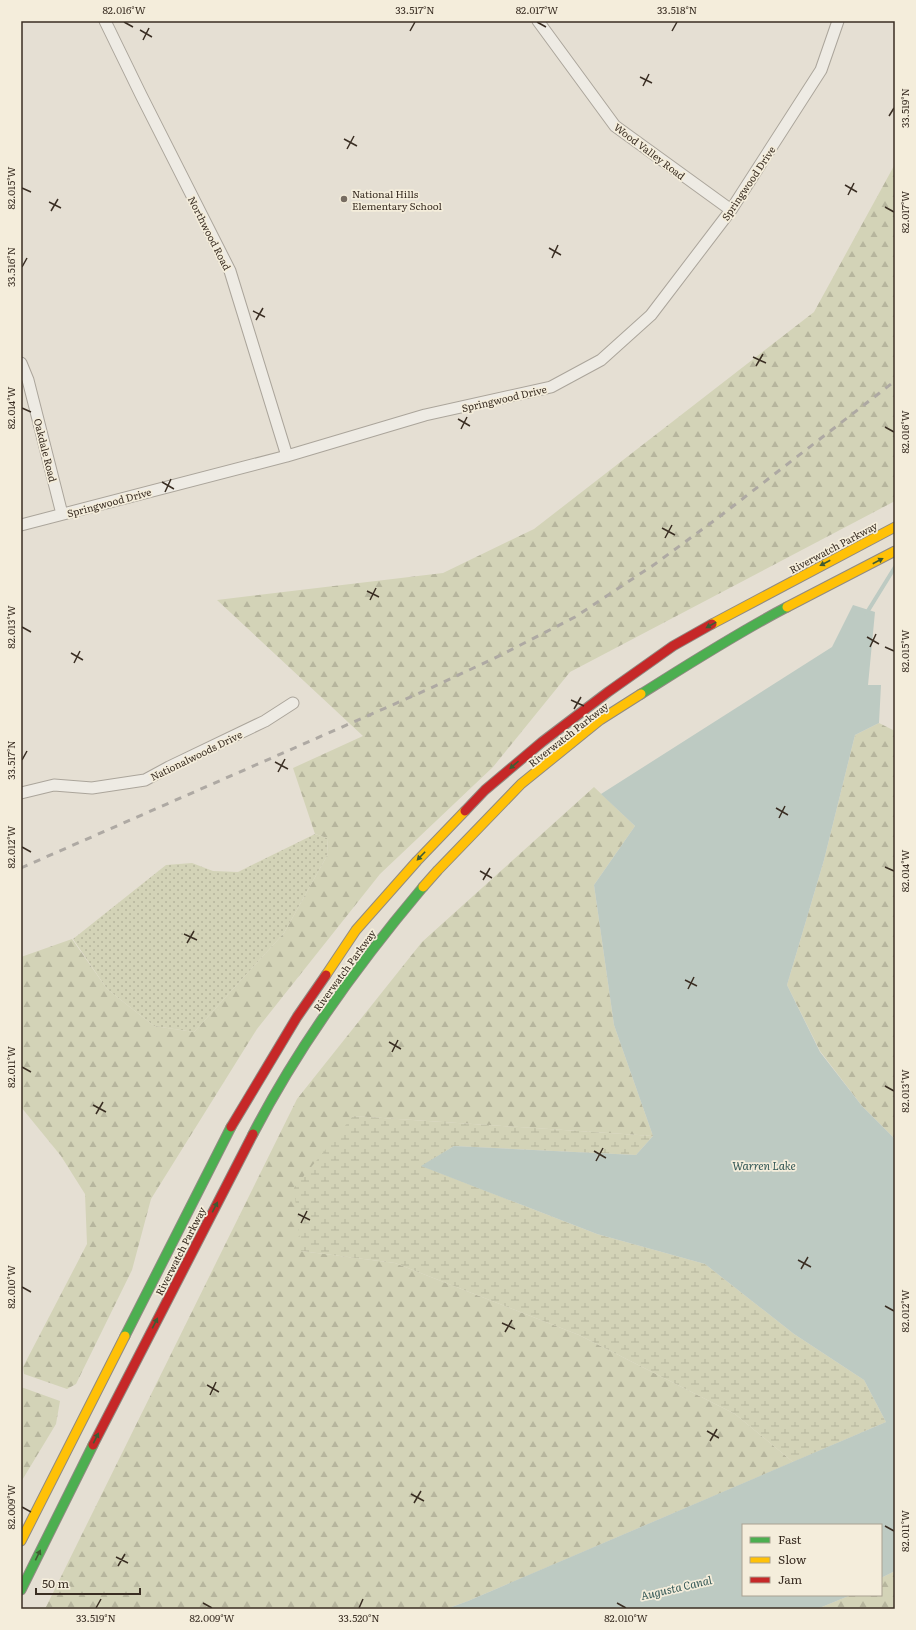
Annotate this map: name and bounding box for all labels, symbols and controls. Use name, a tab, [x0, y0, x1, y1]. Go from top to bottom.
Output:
text: 82.016°W	[102, 2, 146, 17]
text: 33.517°N	[395, 2, 435, 17]
text: 82.017°W	[516, 2, 558, 17]
text: 33.518°N	[657, 2, 697, 17]
text: 33.519°N	[897, 88, 912, 128]
street label: Wood Valley Road	[611, 119, 689, 183]
street label: Springwood Drive	[717, 143, 779, 223]
text: 82.015°W	[3, 166, 18, 209]
place label: National Hills Elementary School	[352, 186, 442, 213]
text: 82.017°W	[897, 191, 912, 233]
street label: Northwood Road	[185, 193, 235, 273]
marker: National Hills Elementary School	[339, 194, 349, 204]
text: 33.516°N	[3, 247, 18, 287]
street label: Springwood Drive	[460, 381, 548, 415]
text: 82.014°W	[3, 387, 18, 429]
text: 82.016°W	[897, 410, 912, 454]
street label: Oakdale Road	[31, 417, 61, 483]
street label: Springwood Drive	[65, 484, 153, 520]
street label: Riverwatch Parkway	[786, 517, 880, 577]
one-way arrow	[872, 557, 884, 564]
one-way arrow	[819, 560, 831, 567]
text: 82.013°W	[3, 605, 18, 649]
one-way arrow	[705, 622, 717, 629]
text: 82.015°W	[897, 629, 912, 672]
street label: Riverwatch Parkway	[525, 698, 611, 770]
street label: Nationalwoods Drive	[148, 726, 244, 784]
text: 33.517°N	[3, 740, 18, 780]
one-way arrow	[509, 761, 519, 770]
text: 82.012°W	[3, 825, 18, 868]
text: 82.014°W	[897, 850, 912, 892]
one-way arrow	[417, 851, 426, 861]
street label: Riverwatch Parkway	[309, 926, 379, 1014]
text: 82.011°W	[3, 1046, 18, 1088]
text: 82.013°W	[897, 1069, 912, 1113]
water label: Warren Lake	[732, 1157, 796, 1173]
one-way arrow	[212, 1202, 219, 1213]
street label: Riverwatch Parkway	[151, 1204, 209, 1298]
text: 82.010°W	[3, 1265, 18, 1309]
text: 82.012°W	[897, 1289, 912, 1332]
one-way arrow	[152, 1317, 159, 1329]
one-way arrow	[93, 1433, 99, 1444]
text: 82.009°W	[3, 1485, 18, 1529]
text: 82.011°W	[897, 1510, 912, 1552]
legend	[742, 1524, 882, 1596]
text: Fast	[778, 1530, 802, 1548]
one-way arrow	[35, 1549, 41, 1561]
text: Slow	[778, 1550, 807, 1568]
scale bar	[36, 1570, 140, 1596]
text: Jam	[778, 1570, 803, 1588]
water label: Augusta Canal	[639, 1571, 714, 1603]
text: 50 m	[42, 1574, 69, 1592]
text: 33.519°N	[76, 1610, 116, 1625]
text: 82.009°W	[190, 1610, 234, 1625]
text: 33.520°N	[338, 1610, 380, 1625]
text: 82.010°W	[604, 1610, 648, 1625]

